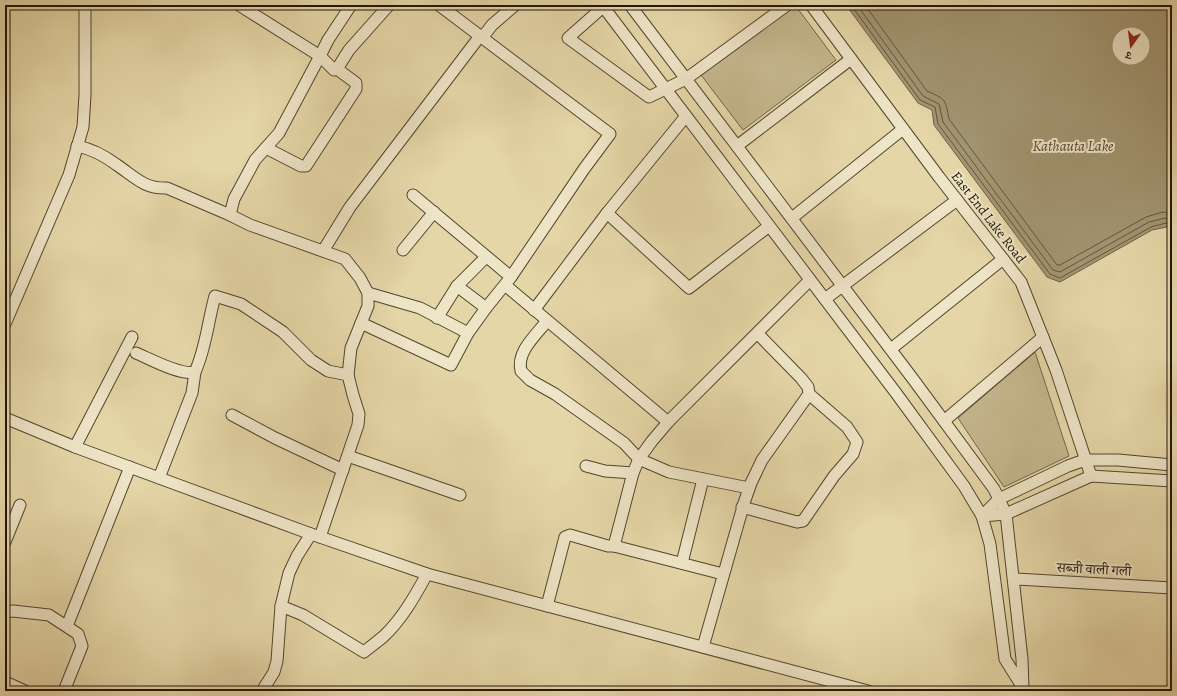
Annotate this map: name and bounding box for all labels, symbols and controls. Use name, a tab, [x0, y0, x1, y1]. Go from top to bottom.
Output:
north arrow	[1111, 26, 1151, 66]
text: उ	[1123, 47, 1134, 63]
water label: Kathauta Lake	[1033, 136, 1114, 156]
street label: East End Lake Road	[947, 167, 1031, 268]
street label: सब्जी वाली गली	[1055, 558, 1132, 581]

